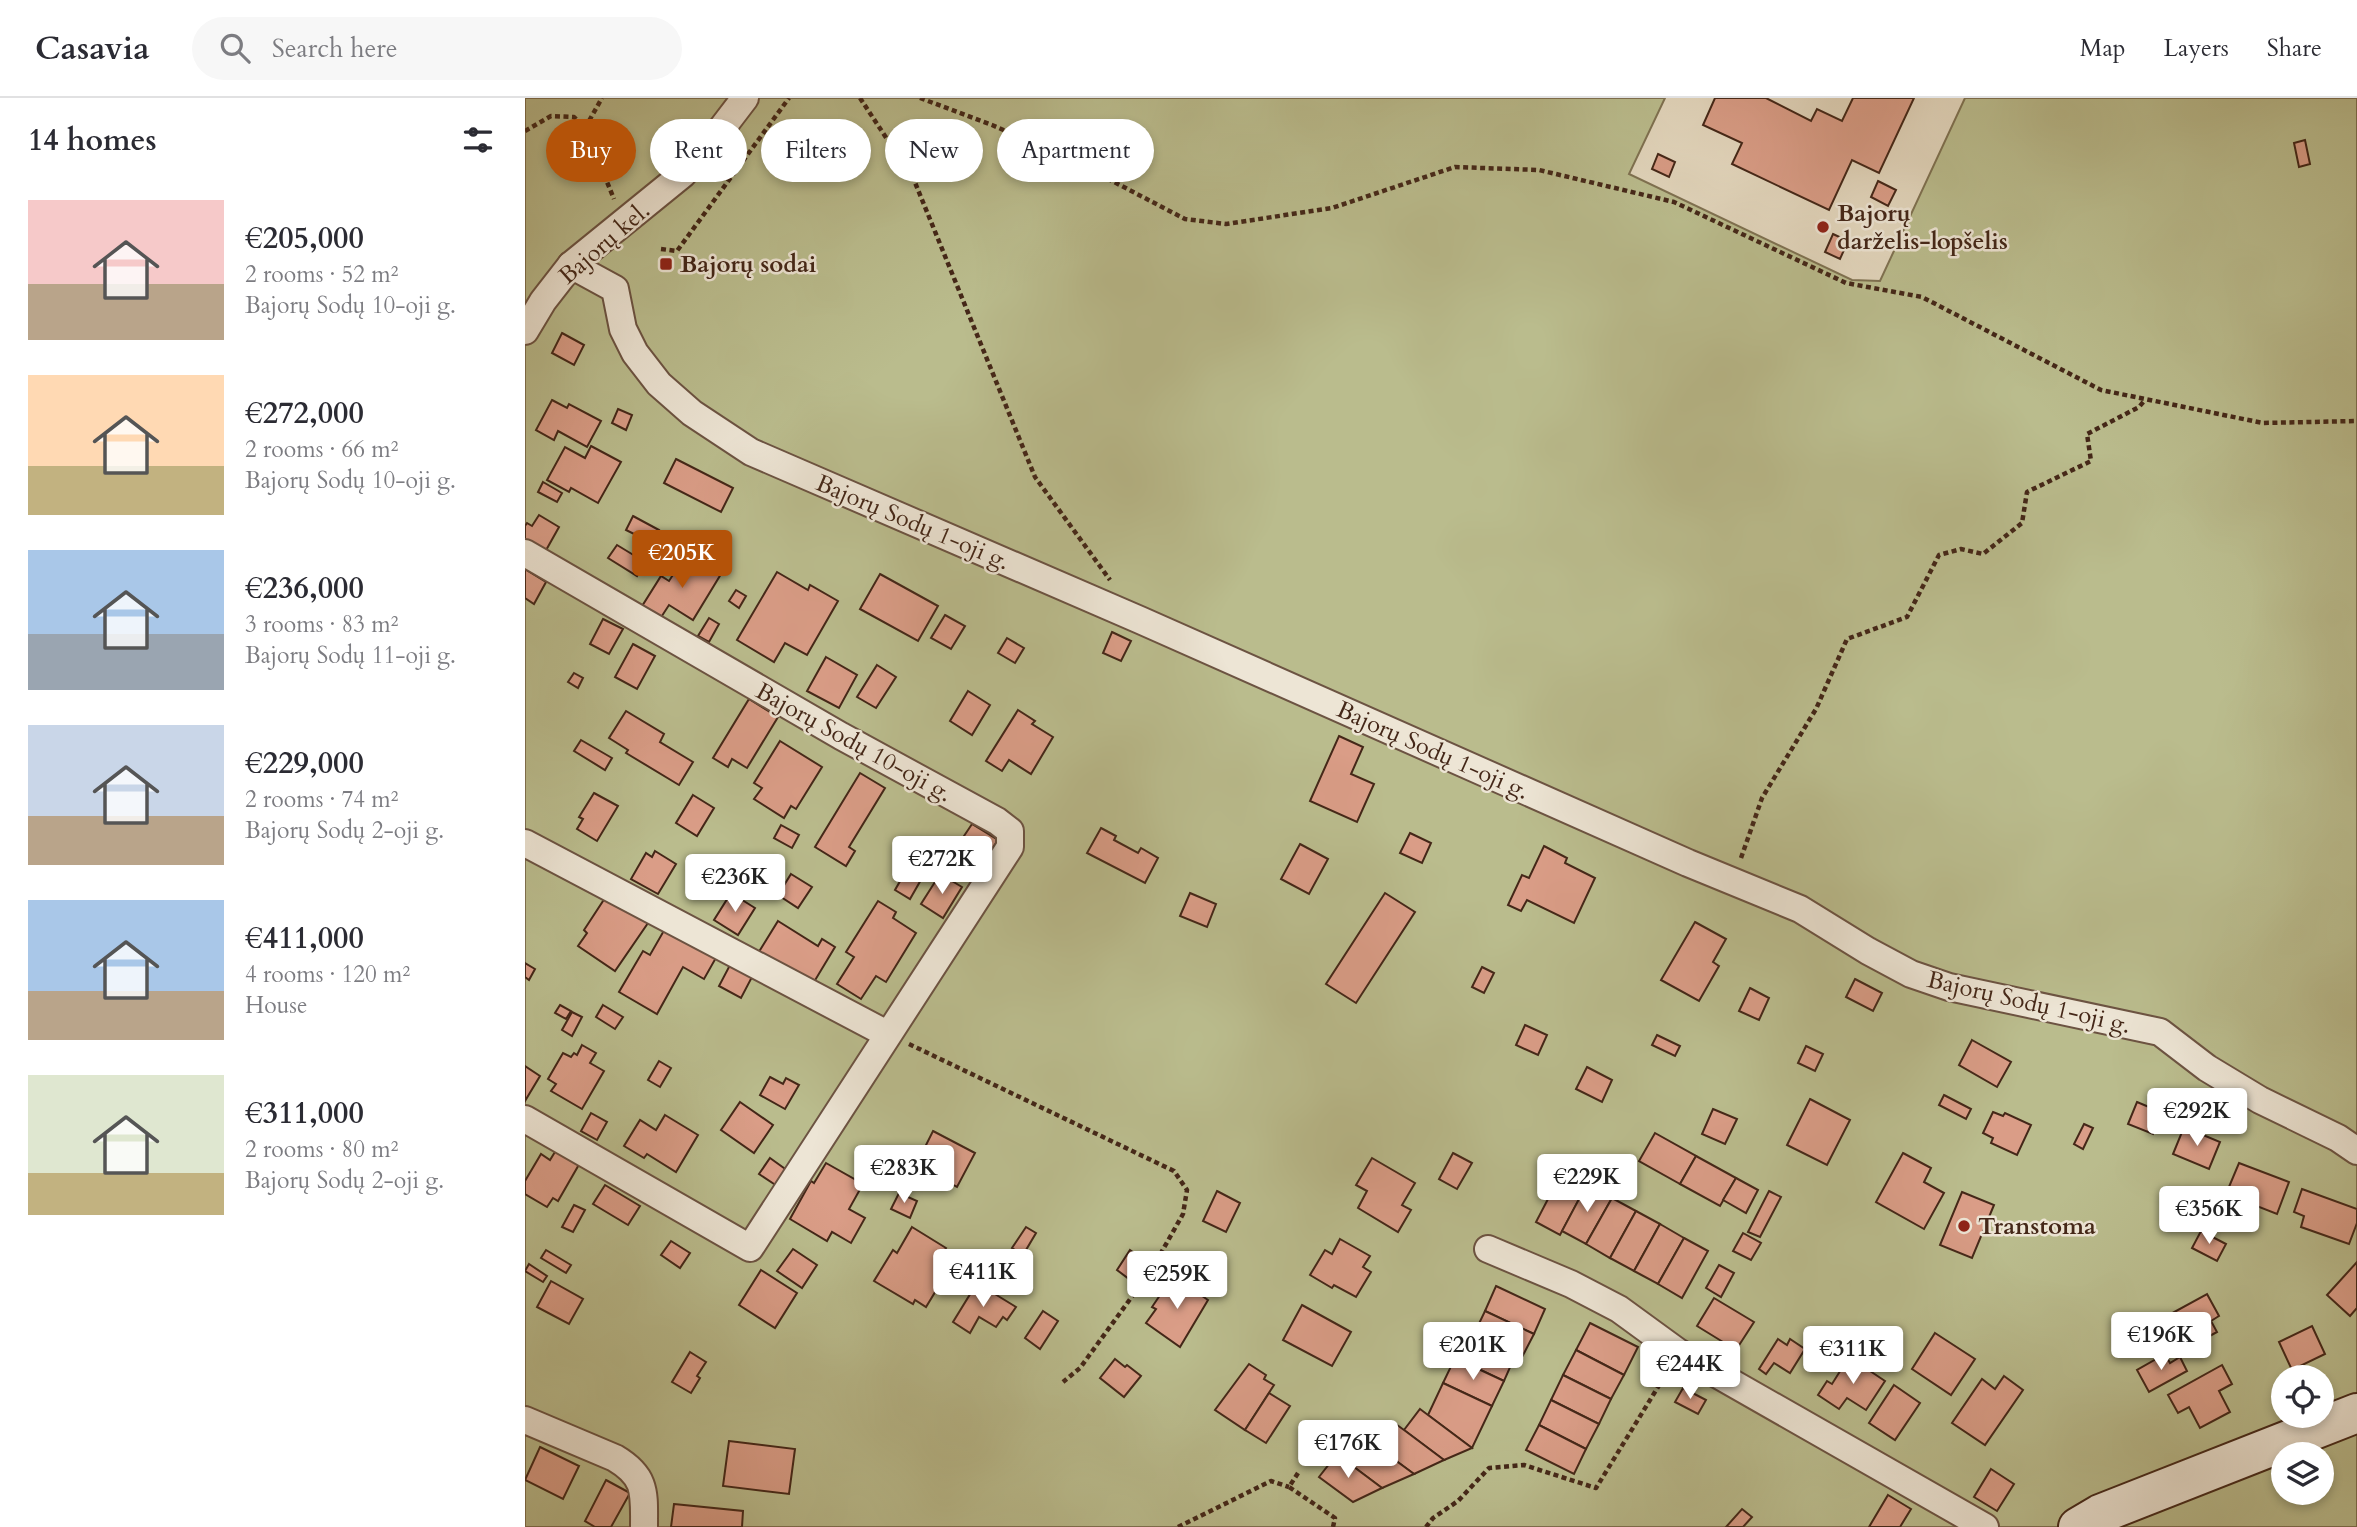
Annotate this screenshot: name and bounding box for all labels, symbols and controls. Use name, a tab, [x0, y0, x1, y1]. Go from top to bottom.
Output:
search box	[192, 17, 682, 80]
text: Casavia	[35, 26, 150, 71]
icon: search	[216, 29, 254, 67]
text: Search here	[272, 31, 398, 66]
text: Map	[2080, 32, 2126, 65]
text: Layers	[2164, 32, 2229, 65]
text: Share	[2267, 32, 2322, 65]
chip: Buy	[546, 119, 636, 182]
chip: Rent	[650, 119, 747, 182]
chip: Filters	[761, 119, 871, 182]
chip: New	[885, 119, 983, 182]
chip: Apartment	[997, 119, 1154, 182]
text: 14 homes	[28, 120, 157, 161]
icon: filters	[459, 121, 497, 159]
street label: Bajorų kel.	[552, 195, 657, 292]
place label: Bajorų darželis-lopšelis	[1837, 197, 2008, 258]
text: €205,000	[245, 218, 364, 259]
marker: Bajorų darželis-lopšelis	[1815, 219, 1831, 235]
icon: home	[84, 228, 168, 312]
place label: Bajorų sodai	[680, 248, 817, 281]
marker: Bajorų sodai	[658, 256, 674, 272]
text: 2 rooms · 52 m²	[245, 259, 398, 290]
text: Bajorų Sodų 10-oji g.	[245, 290, 456, 321]
text: €272,000	[245, 393, 364, 434]
icon: home	[84, 403, 168, 487]
text: 2 rooms · 66 m²	[245, 434, 398, 465]
text: Bajorų Sodų 10-oji g.	[245, 465, 456, 496]
street label: Bajorų Sodų 1-oji g.	[811, 467, 1015, 578]
pin: €205K	[633, 531, 731, 590]
text: €205K	[648, 537, 716, 568]
text: €236,000	[245, 568, 364, 609]
icon: home	[84, 578, 168, 662]
text: 3 rooms · 83 m²	[245, 609, 398, 640]
text: Bajorų Sodų 11-oji g.	[245, 640, 456, 671]
street label: Bajorų Sodų 10-oji g.	[750, 675, 958, 810]
street label: Bajorų Sodų 1-oji g.	[1331, 693, 1534, 808]
text: €229,000	[245, 743, 364, 784]
icon: home	[84, 753, 168, 837]
text: 2 rooms · 74 m²	[245, 784, 398, 815]
text: Bajorų Sodų 2-oji g.	[245, 815, 444, 846]
pin: €272K	[893, 836, 991, 896]
text: €272K	[908, 843, 976, 874]
pin: €236K	[686, 854, 784, 914]
text: €236K	[701, 861, 769, 892]
text: €411,000	[245, 918, 364, 959]
icon: home	[84, 928, 168, 1012]
text: 4 rooms · 120 m²	[245, 959, 410, 990]
street label: Bajorų Sodų 1-oji g.	[1924, 963, 2134, 1042]
text: House	[245, 990, 307, 1021]
pin: €292K	[2148, 1088, 2246, 1148]
text: €311,000	[245, 1093, 364, 1134]
text: €292K	[2163, 1095, 2231, 1126]
icon: home	[84, 1103, 168, 1187]
text: 2 rooms · 80 m²	[245, 1134, 398, 1165]
pin: €283K	[855, 1146, 953, 1205]
text: €283K	[870, 1152, 938, 1183]
pin: €229K	[1538, 1154, 1636, 1214]
text: €229K	[1553, 1161, 1621, 1192]
text: Bajorų Sodų 2-oji g.	[245, 1165, 444, 1196]
pin: €356K	[2160, 1186, 2258, 1246]
text: €356K	[2175, 1193, 2243, 1224]
place label: Transtoma	[1978, 1210, 2096, 1243]
marker: Transtoma	[1956, 1218, 1972, 1234]
pin: €411K	[934, 1250, 1032, 1309]
pin: €259K	[1128, 1252, 1226, 1311]
text: €411K	[949, 1256, 1017, 1287]
text: €259K	[1143, 1258, 1211, 1289]
pin: €196K	[2112, 1312, 2210, 1372]
text: €196K	[2127, 1319, 2195, 1350]
pin: €201K	[1424, 1322, 1522, 1382]
pin: €311K	[1804, 1326, 1902, 1386]
text: €201K	[1439, 1329, 1507, 1360]
text: €311K	[1819, 1333, 1887, 1364]
pin: €244K	[1641, 1342, 1739, 1401]
text: €244K	[1656, 1348, 1724, 1379]
map controls	[2271, 1365, 2334, 1505]
button: locate	[2271, 1365, 2334, 1428]
pin: €176K	[1299, 1420, 1397, 1480]
text: €176K	[1314, 1427, 1382, 1458]
button: layers	[2271, 1442, 2334, 1505]

